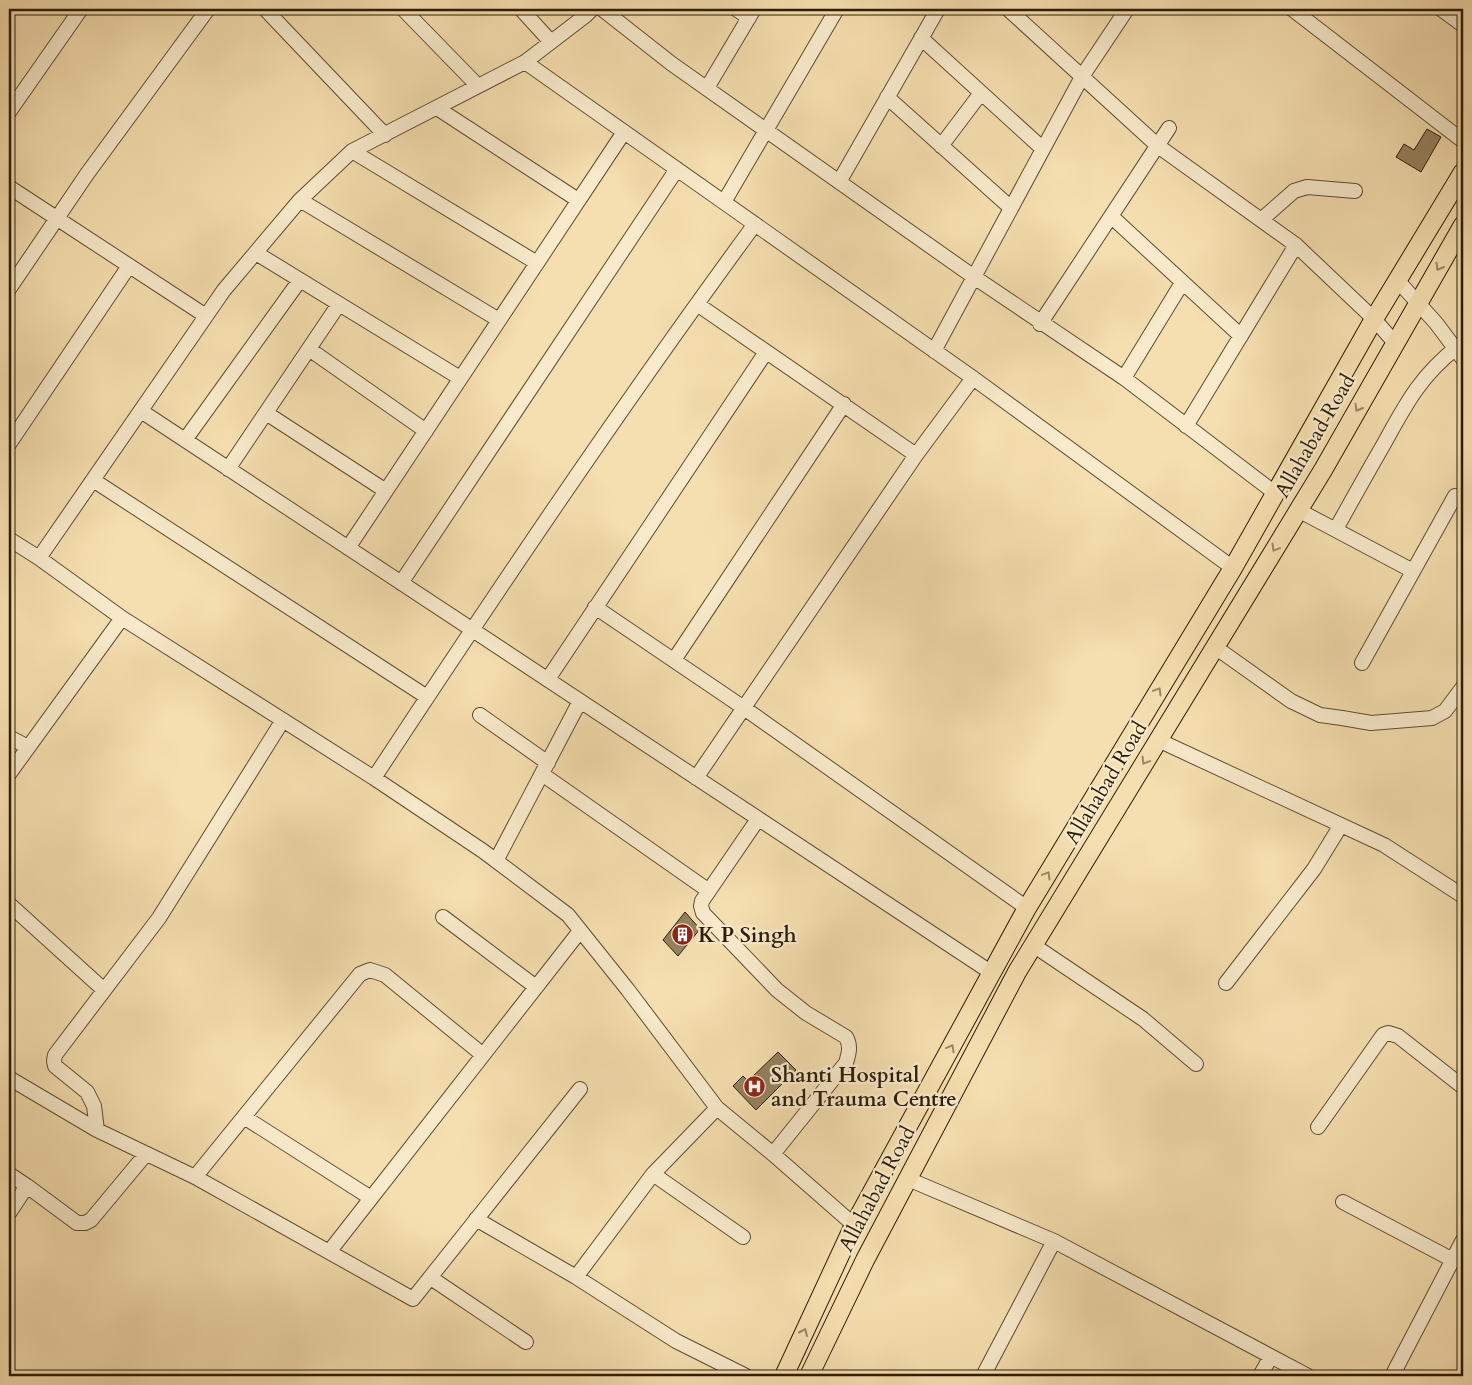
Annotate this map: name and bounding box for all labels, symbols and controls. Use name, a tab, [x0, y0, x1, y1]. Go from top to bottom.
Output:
one-way arrow	[1435, 262, 1445, 271]
street label: Allahabad Road	[1268, 369, 1362, 503]
one-way arrow	[1355, 403, 1365, 412]
one-way arrow	[1272, 542, 1282, 551]
one-way arrow	[1152, 688, 1162, 697]
street label: Allahabad Road	[1058, 716, 1154, 850]
one-way arrow	[1142, 756, 1152, 765]
one-way arrow	[1040, 872, 1050, 881]
place label: K P Singh	[698, 921, 797, 950]
building icon: K P Singh	[670, 923, 694, 947]
one-way arrow	[945, 1044, 955, 1053]
place label: Shanti Hospital and Trauma Centre	[771, 1061, 957, 1114]
hospital icon: Shanti Hospital and Trauma Centre	[743, 1075, 767, 1099]
street label: Allahabad Road	[832, 1121, 922, 1257]
one-way arrow	[797, 1328, 808, 1337]

